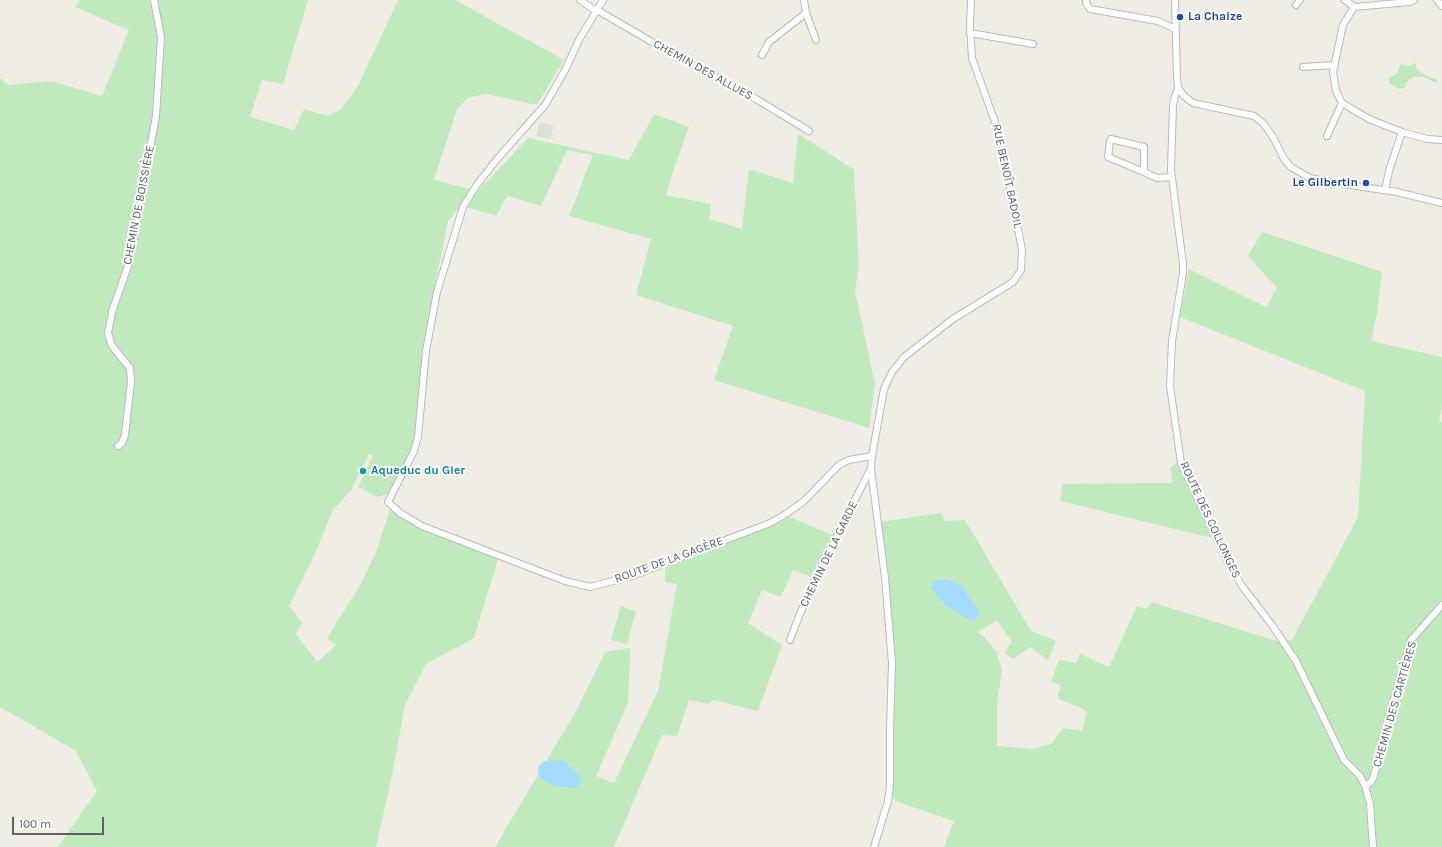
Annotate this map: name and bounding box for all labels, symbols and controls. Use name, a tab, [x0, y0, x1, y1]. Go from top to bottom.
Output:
place label: La Chaize	[1188, 10, 1242, 24]
marker: La Chaize	[1175, 12, 1185, 22]
street label: CHEMIN DES ALLUES	[651, 37, 755, 103]
street label: RUE BENOÎT BADOIL	[989, 123, 1025, 229]
street label: CHEMIN DE BOISSIÈRE	[120, 144, 158, 266]
place label: Le Gilbertin	[1292, 176, 1358, 190]
marker: Le Gilbertin	[1361, 178, 1371, 188]
street label: ROUTE DES COLLONGES	[1177, 459, 1243, 581]
place label: Aqueduc du Gier	[371, 464, 465, 478]
marker: Aqueduc du Gier	[358, 466, 368, 476]
street label: CHEMIN DE LA GARDE	[797, 499, 861, 609]
street label: ROUTE DE LA GAGÈRE	[613, 534, 725, 586]
street label: CHEMIN DES CARTIÈRES	[1370, 639, 1420, 769]
scale bar	[14, 809, 106, 835]
text: 100 m	[19, 817, 51, 831]

